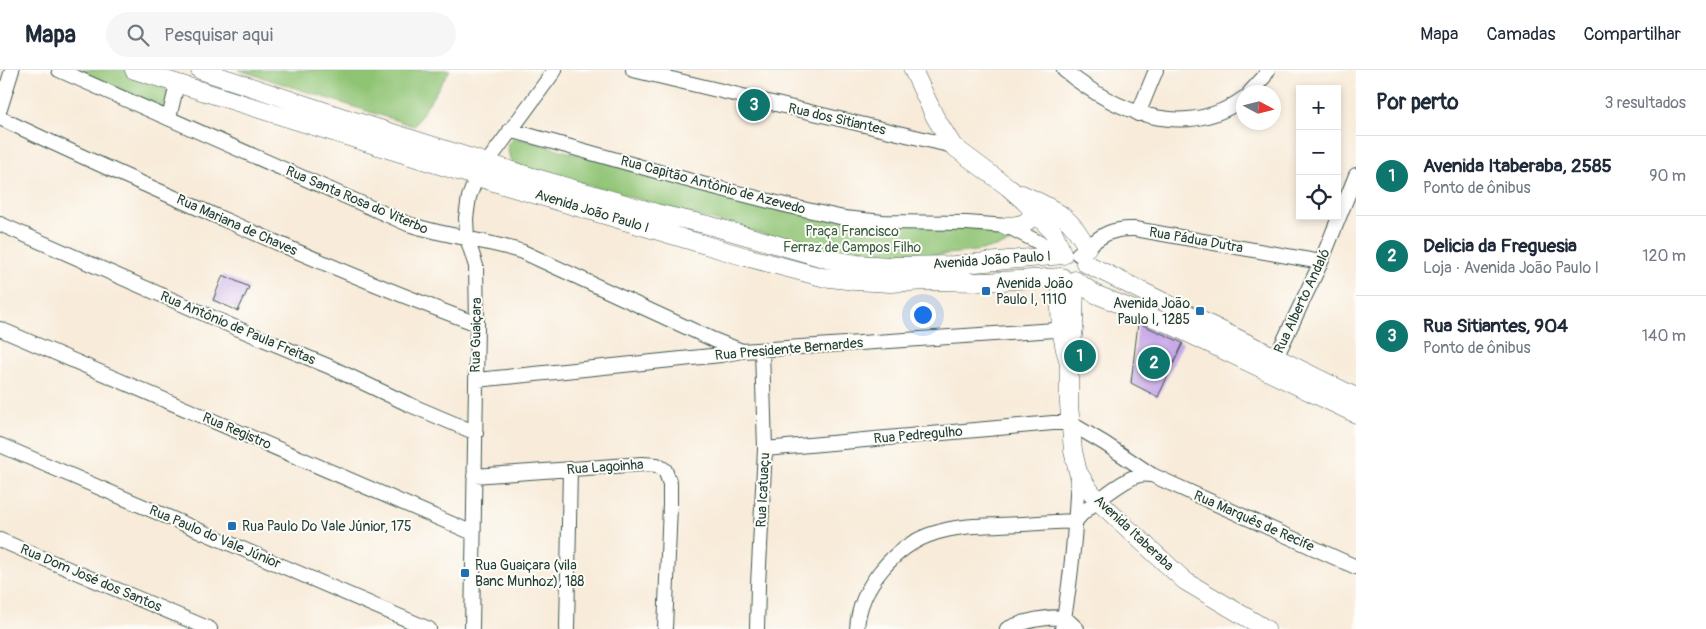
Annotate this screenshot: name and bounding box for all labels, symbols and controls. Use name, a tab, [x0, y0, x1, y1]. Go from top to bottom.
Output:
search box	[106, 12, 456, 57]
text: Mapa	[25, 20, 76, 49]
icon: search	[124, 21, 152, 49]
text: Pesquisar aqui	[164, 23, 273, 47]
text: Mapa	[1420, 23, 1458, 46]
text: Camadas	[1486, 23, 1556, 46]
text: Compartilhar	[1584, 23, 1681, 46]
north arrow	[1236, 85, 1281, 130]
map controls	[1296, 85, 1341, 220]
button: +	[1296, 85, 1341, 130]
pin: 3	[738, 86, 770, 124]
text: Por perto	[1376, 89, 1458, 116]
text: 3 resultados	[1604, 93, 1686, 113]
street label: Rua dos Sitiantes	[787, 100, 888, 139]
button: −	[1296, 130, 1341, 175]
street label: Rua Capitão Antônio de Azevedo	[619, 152, 808, 218]
text: Avenida Itaberaba, 2585	[1423, 154, 1612, 178]
street label: Rua Santa Rosa do Viterbo	[283, 162, 431, 238]
text: 1	[1389, 166, 1395, 186]
text: 90 m	[1649, 166, 1686, 186]
button: locate	[1296, 175, 1341, 220]
text: Ponto de ônibus	[1423, 178, 1531, 198]
street label: Avenida João Paulo I	[533, 186, 651, 236]
street label: Rua Mariana de Chaves	[174, 191, 301, 260]
park label: Praça Francisco Ferraz de Campos Filho	[783, 223, 921, 256]
street label: Rua Pádua Dutra	[1148, 223, 1244, 257]
text: Delicia da Freguesia	[1423, 234, 1577, 258]
street label: Rua Alberto Andaló	[1270, 246, 1334, 356]
text: 2	[1388, 246, 1396, 266]
text: 120 m	[1642, 246, 1686, 266]
street label: Avenida João Paulo I	[932, 247, 1052, 273]
text: Loja · Avenida João Paulo I	[1423, 258, 1599, 278]
place label: Avenida João Paulo I, 1110	[996, 275, 1073, 308]
marker: Avenida João Paulo I, 1110	[980, 285, 992, 297]
street label: Rua Antônio de Paula Freitas	[158, 288, 319, 369]
place label: Avenida João Paulo I, 1285	[1113, 295, 1190, 328]
street label: Rua Guaiçara	[467, 297, 485, 373]
your location	[910, 302, 936, 328]
marker: Avenida João Paulo I, 1285	[1194, 305, 1206, 317]
text: Rua Sitiantes, 904	[1423, 314, 1568, 338]
text: 3	[1388, 326, 1396, 346]
text: 140 m	[1642, 326, 1686, 346]
street label: Rua Presidente Bernardes	[714, 334, 865, 364]
pin: 1	[1064, 337, 1096, 375]
text: Ponto de ônibus	[1423, 338, 1531, 358]
pin: 2	[1138, 344, 1170, 382]
street label: Rua Registro	[200, 409, 275, 453]
street label: Rua Pedregulho	[873, 423, 964, 447]
street label: Rua Icatuaçu	[753, 452, 773, 528]
street label: Rua Lagoinha	[566, 456, 644, 478]
street label: Rua Marquês de Recife	[1191, 487, 1317, 555]
street label: Avenida Itaberaba	[1091, 492, 1177, 574]
street label: Rua Paulo do Vale Júnior	[147, 502, 283, 572]
place label: Rua Paulo Do Vale Júnior, 175	[242, 518, 412, 535]
marker: Rua Paulo Do Vale Júnior, 175	[226, 520, 238, 532]
street label: Rua Dom José dos Santos	[18, 541, 165, 616]
place label: Rua Guaiçara (vila Banc Munhoz), 188	[475, 557, 584, 590]
marker: Rua Guaiçara (vila Banc Munhoz), 188	[459, 567, 471, 579]

